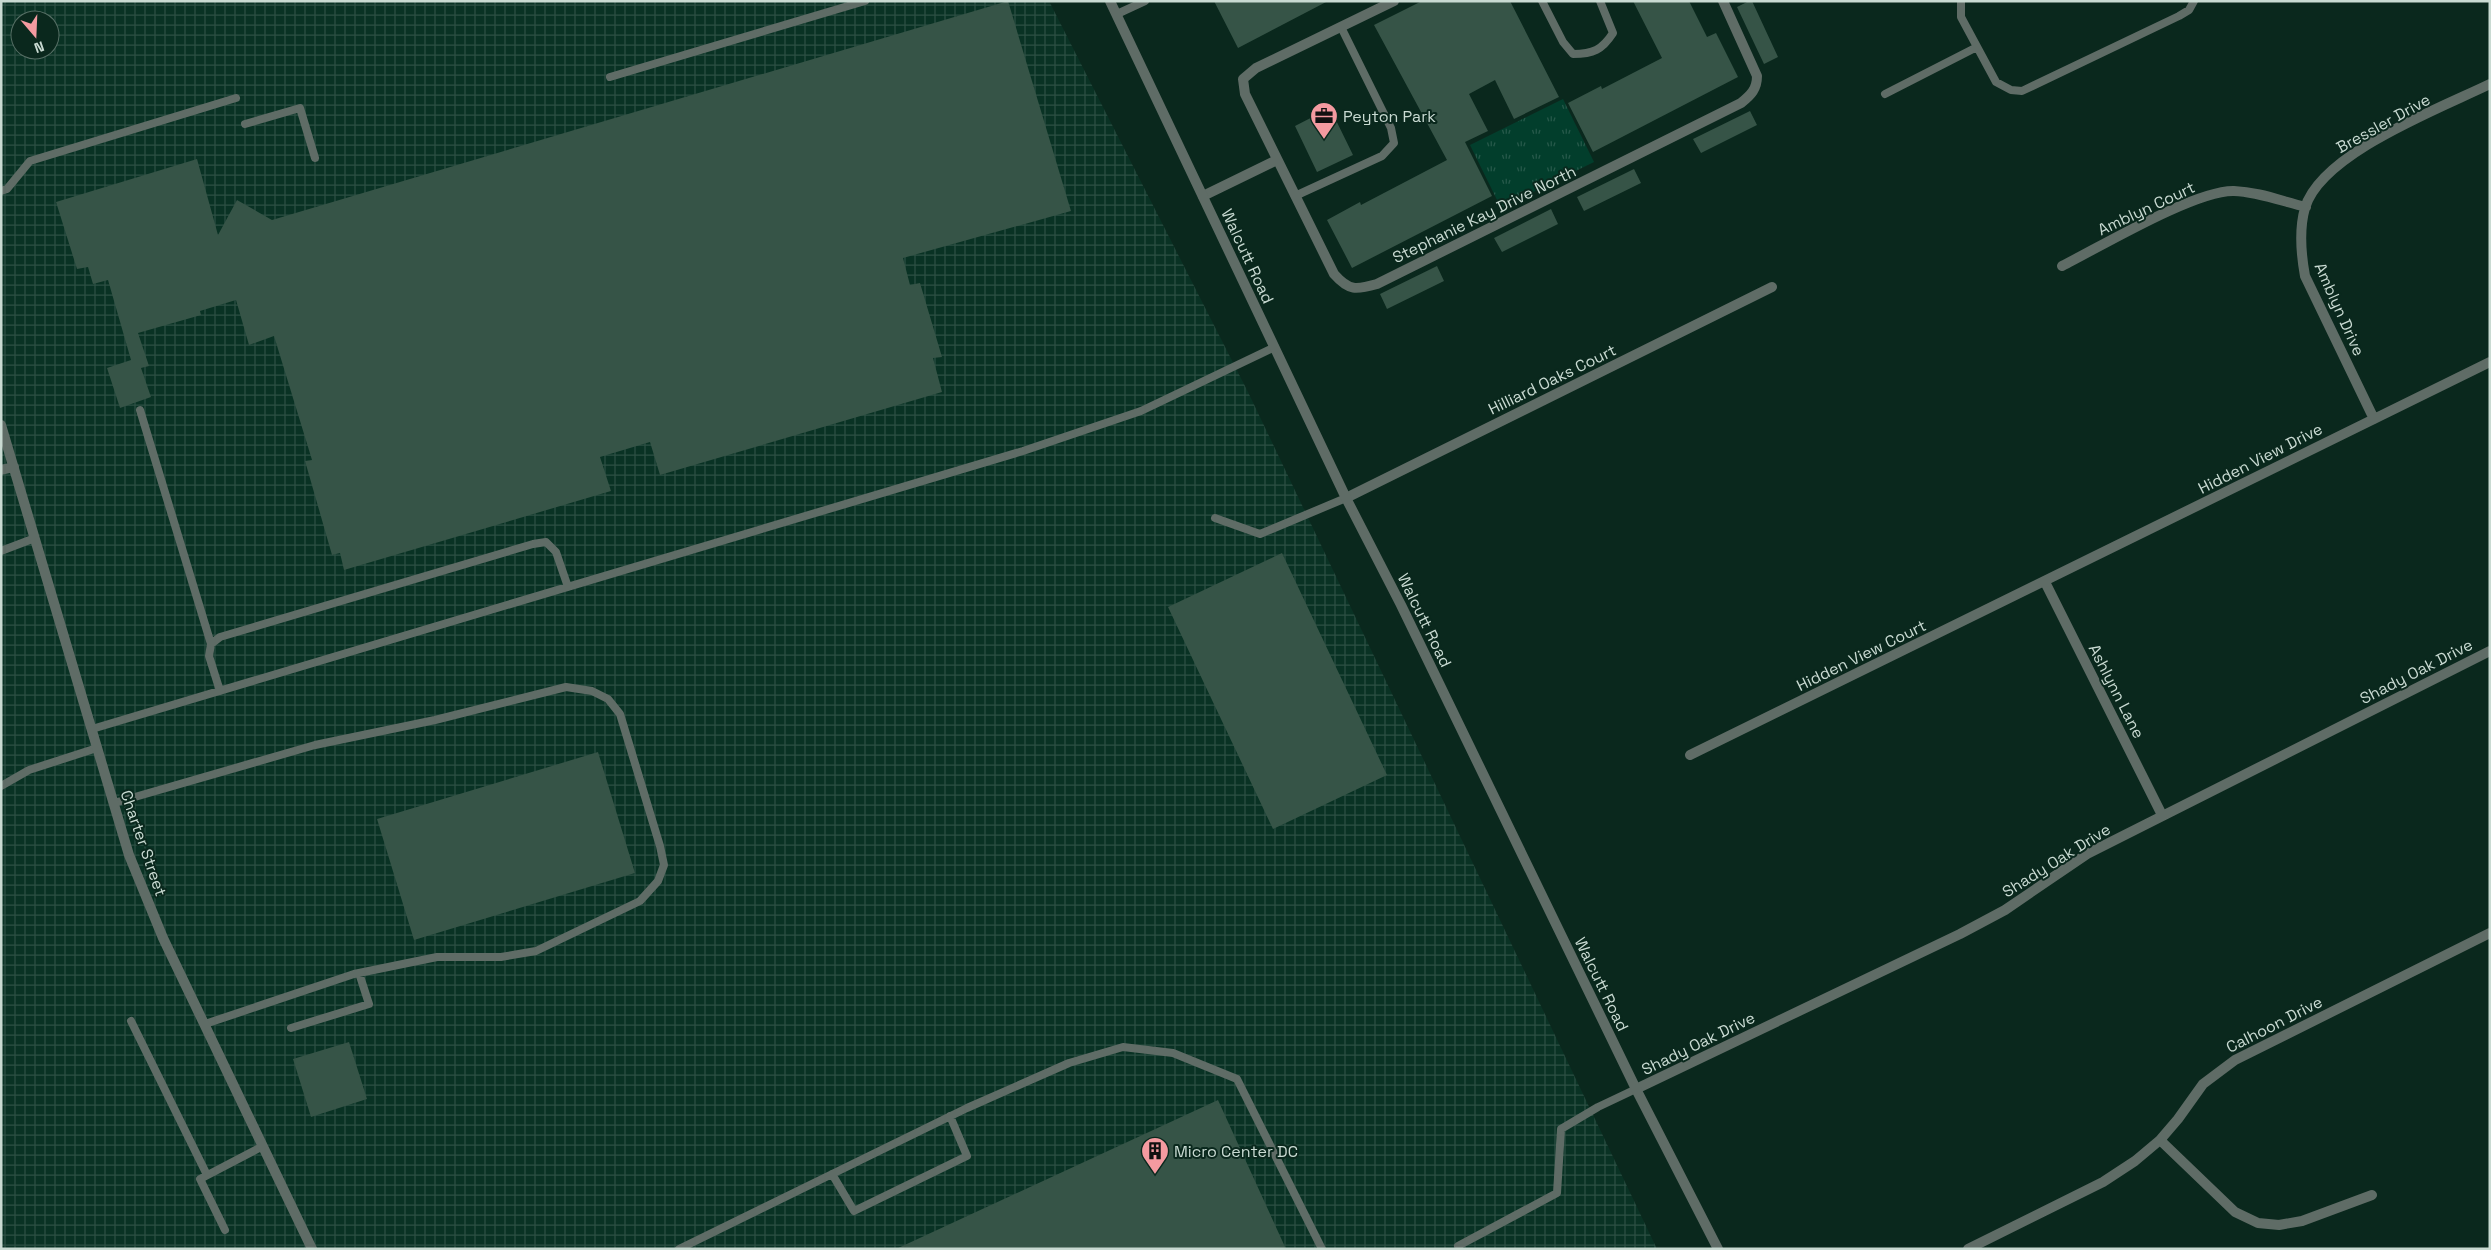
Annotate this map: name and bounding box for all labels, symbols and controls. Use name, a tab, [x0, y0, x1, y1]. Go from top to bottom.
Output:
north arrow	[10, 10, 60, 60]
text: N	[32, 37, 47, 57]
street label: Bressler Drive	[2332, 89, 2434, 158]
office icon: Peyton Park	[1309, 101, 1339, 140]
place label: Peyton Park	[1343, 106, 1436, 127]
street label: Stephanie Kay Drive North	[1389, 161, 1580, 268]
street label: Amblyn Court	[2094, 177, 2198, 240]
street label: Walcutt Road	[1216, 205, 1279, 307]
street label: Amblyn Drive	[2310, 259, 2369, 359]
street label: Hilliard Oaks Court	[1485, 339, 1620, 420]
street label: Hidden View Drive	[2195, 418, 2326, 499]
street label: Walcutt Road	[1393, 570, 1456, 671]
street label: Hidden View Court	[1793, 615, 1929, 696]
street label: Shady Oak Drive	[2356, 634, 2476, 709]
street label: Ashlynn Lane	[2084, 641, 2149, 742]
street label: Charter Street	[116, 787, 172, 899]
street label: Shady Oak Drive	[1998, 819, 2114, 902]
street label: Walcutt Road	[1570, 934, 1633, 1035]
street label: Calhoon Drive	[2223, 991, 2326, 1058]
street label: Shady Oak Drive	[1638, 1007, 1758, 1080]
building icon: Micro Center DC	[1140, 1136, 1170, 1175]
place label: Micro Center DC	[1174, 1141, 1298, 1162]

